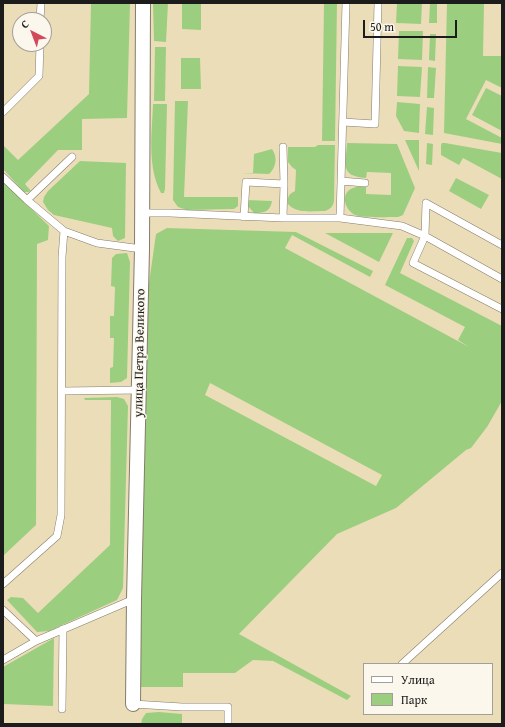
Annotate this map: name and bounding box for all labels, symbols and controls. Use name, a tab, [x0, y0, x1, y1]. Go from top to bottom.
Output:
north arrow	[12, 12, 52, 52]
scale bar	[365, 12, 459, 38]
text: С	[17, 16, 32, 32]
text: 50 m	[370, 18, 394, 35]
street label: улица Петра Великого	[131, 289, 149, 417]
legend	[363, 663, 493, 715]
text: Улица	[401, 671, 435, 688]
text: Парк	[401, 691, 427, 708]

